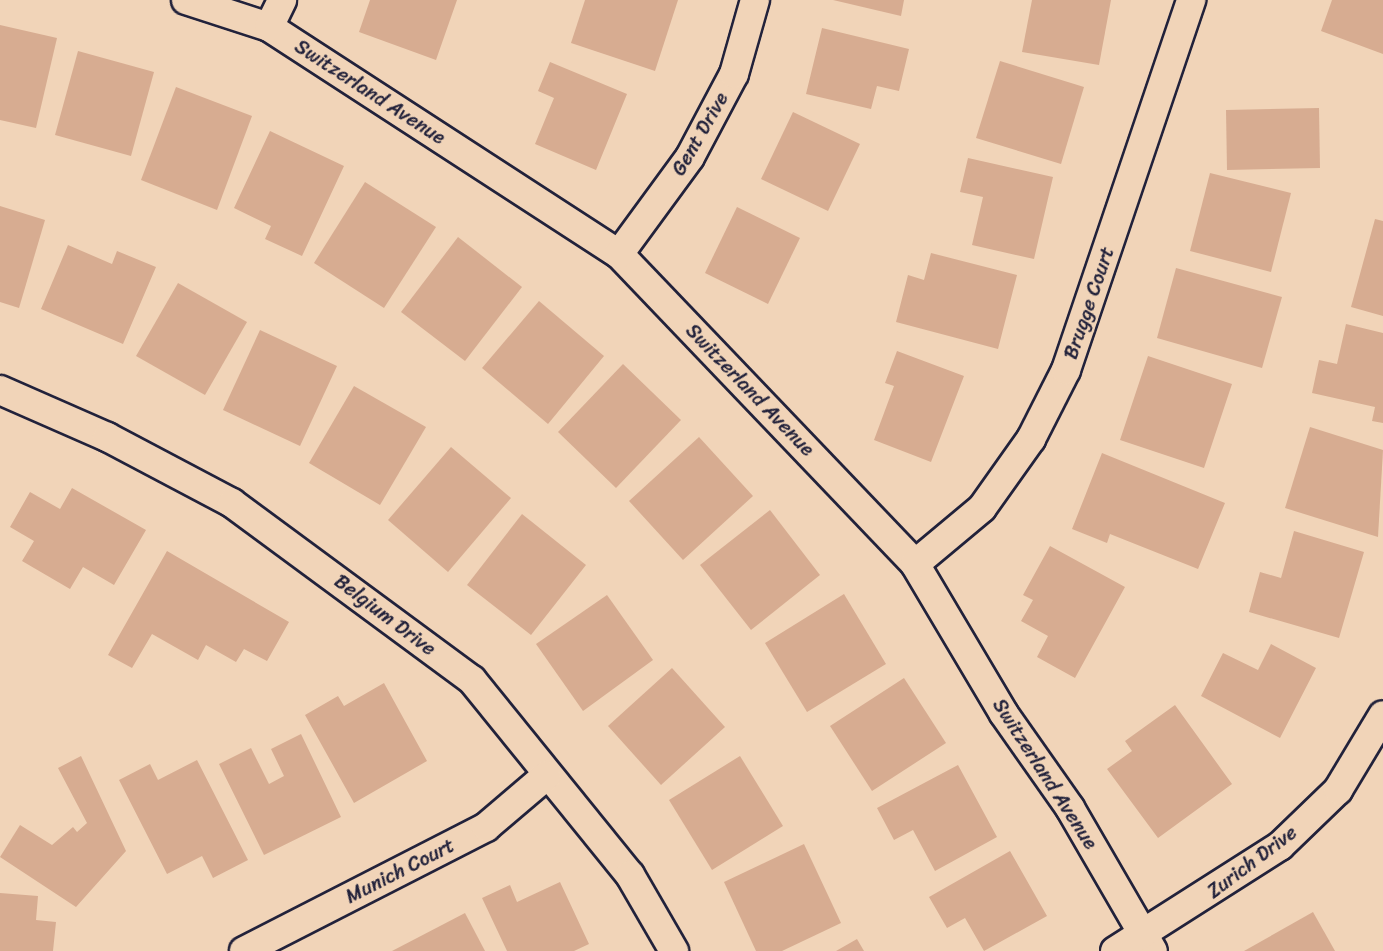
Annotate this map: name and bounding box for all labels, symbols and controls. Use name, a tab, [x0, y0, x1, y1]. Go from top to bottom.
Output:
street label: Switzerland Avenue	[290, 34, 450, 150]
street label: Gent Drive	[666, 88, 734, 180]
street label: Brugge Court	[1059, 244, 1119, 362]
street label: Switzerland Avenue	[681, 319, 819, 461]
street label: Belgium Drive	[330, 569, 440, 661]
street label: Switzerland Avenue	[987, 694, 1103, 854]
street label: Zurich Drive	[1202, 820, 1302, 904]
street label: Munich Court	[341, 833, 459, 909]

